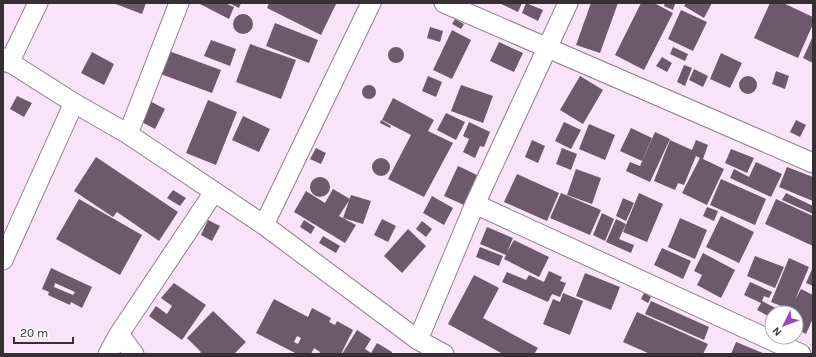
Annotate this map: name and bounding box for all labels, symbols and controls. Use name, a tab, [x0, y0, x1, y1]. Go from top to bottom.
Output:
north arrow	[764, 305, 804, 345]
scale bar	[14, 319, 73, 345]
text: N	[769, 324, 784, 339]
text: 20 m	[20, 326, 48, 340]

